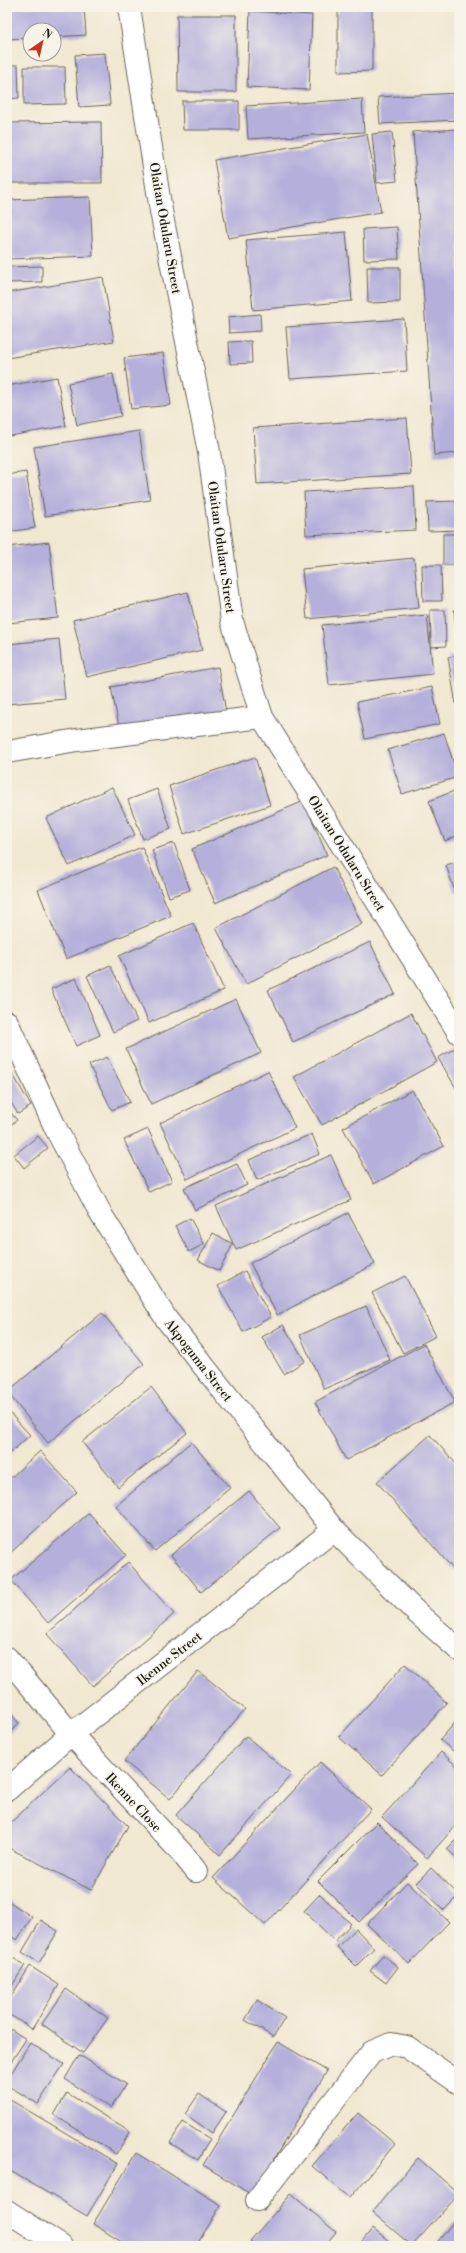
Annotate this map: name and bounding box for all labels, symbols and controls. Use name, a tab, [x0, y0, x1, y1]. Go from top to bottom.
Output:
north arrow	[22, 22, 62, 62]
text: N	[40, 26, 55, 43]
street label: Olaitan Odularu Street	[146, 161, 185, 296]
street label: Olaitan Odularu Street	[204, 480, 238, 615]
street label: Olaitan Odularu Street	[304, 793, 388, 915]
street label: Akpoguma Street	[160, 1315, 236, 1405]
street label: Ikenne Street	[134, 1628, 206, 1689]
street label: Ikenne Close	[102, 1770, 165, 1836]

